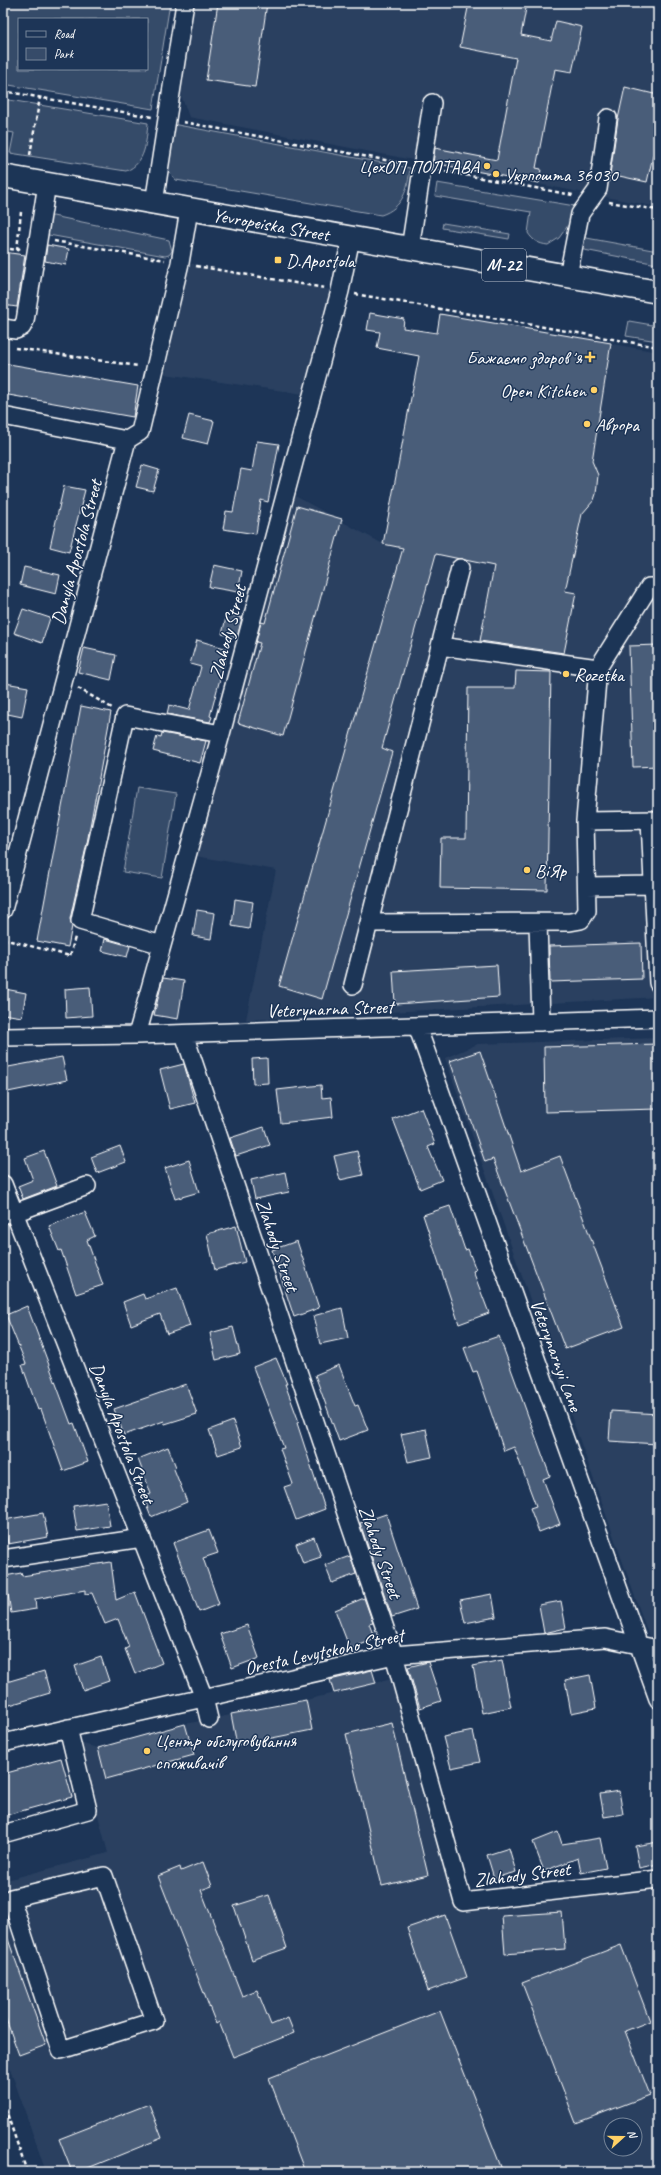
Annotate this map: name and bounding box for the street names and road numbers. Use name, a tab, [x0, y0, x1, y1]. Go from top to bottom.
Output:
street label: Yevropeiska Street	[211, 203, 333, 247]
road number: М-22	[482, 249, 526, 281]
street label: Danyla Apostola Street	[46, 476, 108, 627]
street label: Zlahody Street	[204, 581, 252, 682]
street label: Veterynarna Street	[266, 995, 396, 1023]
street label: Zlahody Street	[250, 1196, 305, 1296]
street label: Veterynarnyi Lane	[525, 1296, 588, 1416]
street label: Danyla Apostola Street	[84, 1359, 161, 1509]
street label: Zlahody Street	[353, 1503, 408, 1603]
street label: Oresta Levytskoho Street	[242, 1623, 409, 1681]
street label: Zlahody Street	[473, 1857, 573, 1893]

